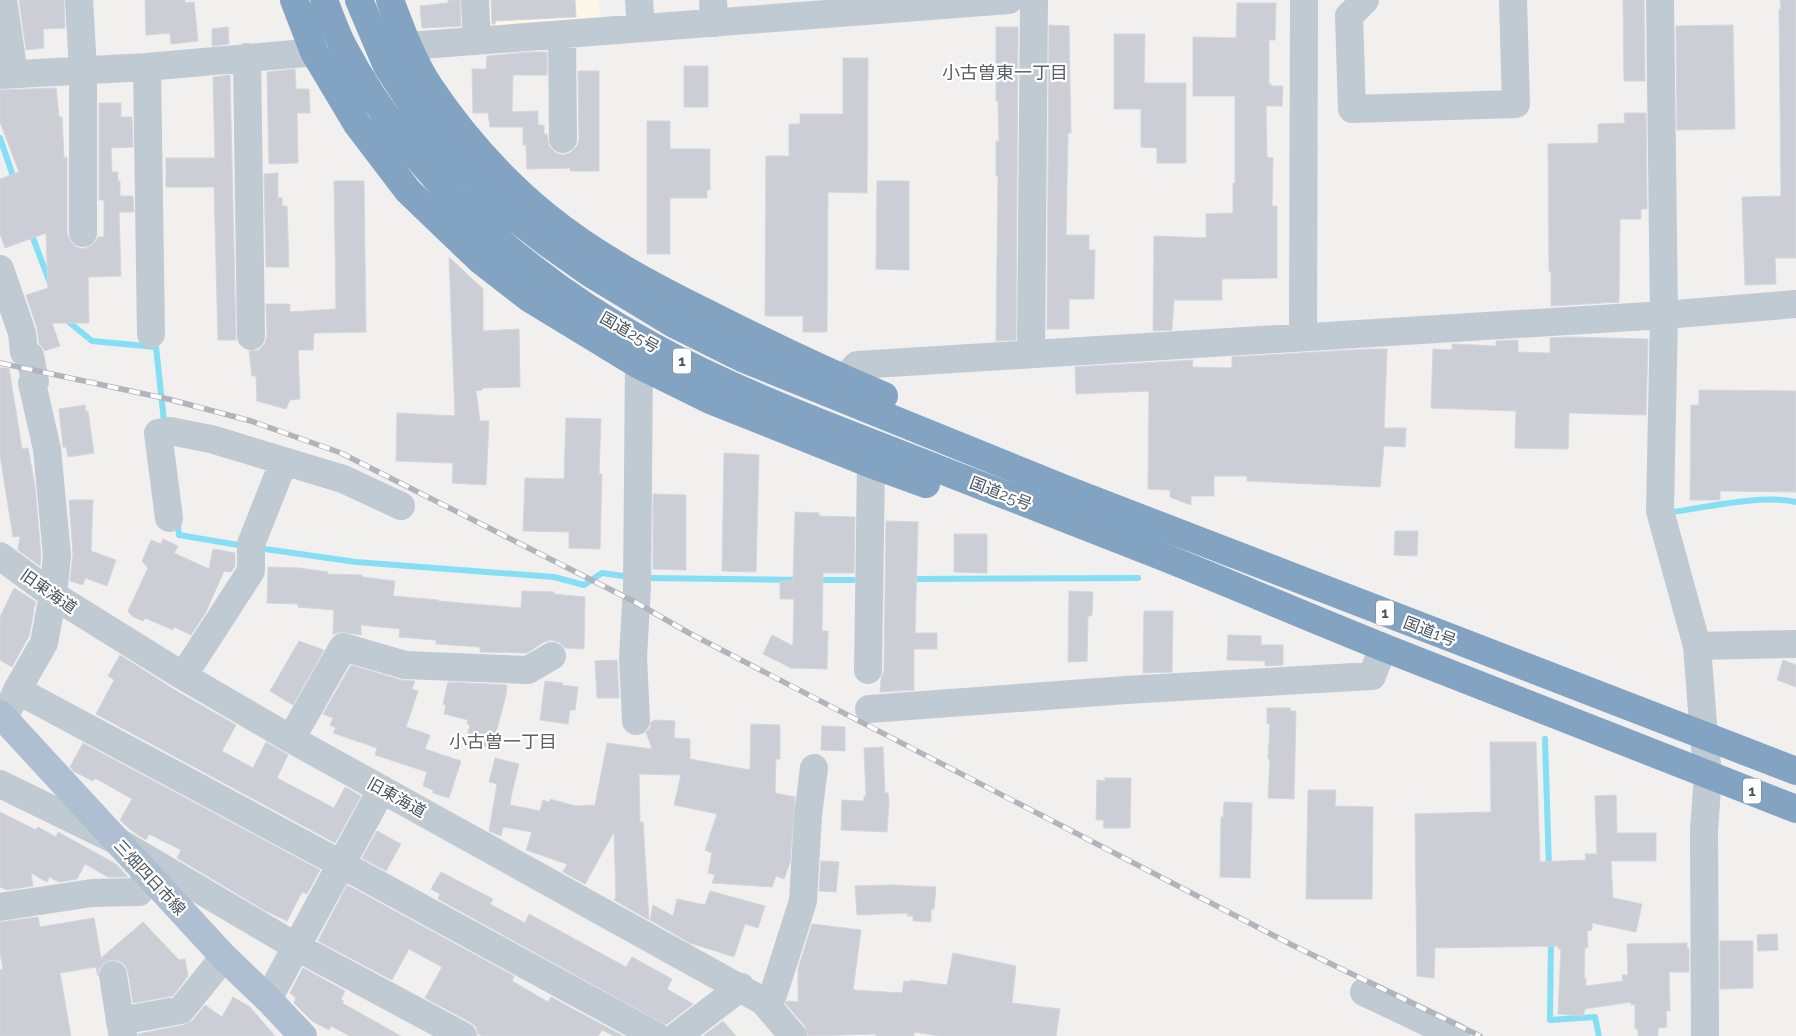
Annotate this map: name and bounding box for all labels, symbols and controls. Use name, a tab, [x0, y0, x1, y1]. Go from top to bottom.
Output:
district label: 小古曽東一丁目	[942, 62, 1068, 83]
street label: 国道25号	[597, 308, 663, 357]
road number: 1	[673, 348, 691, 374]
street label: 国道25号	[967, 473, 1035, 514]
street label: 旧東海道	[17, 565, 80, 618]
road number: 1	[1376, 600, 1394, 626]
street label: 国道1号	[1401, 613, 1459, 650]
district label: 小古曽一丁目	[449, 731, 557, 752]
street label: 旧東海道	[364, 774, 429, 821]
road number: 1	[1743, 778, 1761, 804]
street label: 三畑四日市線	[110, 836, 189, 919]

